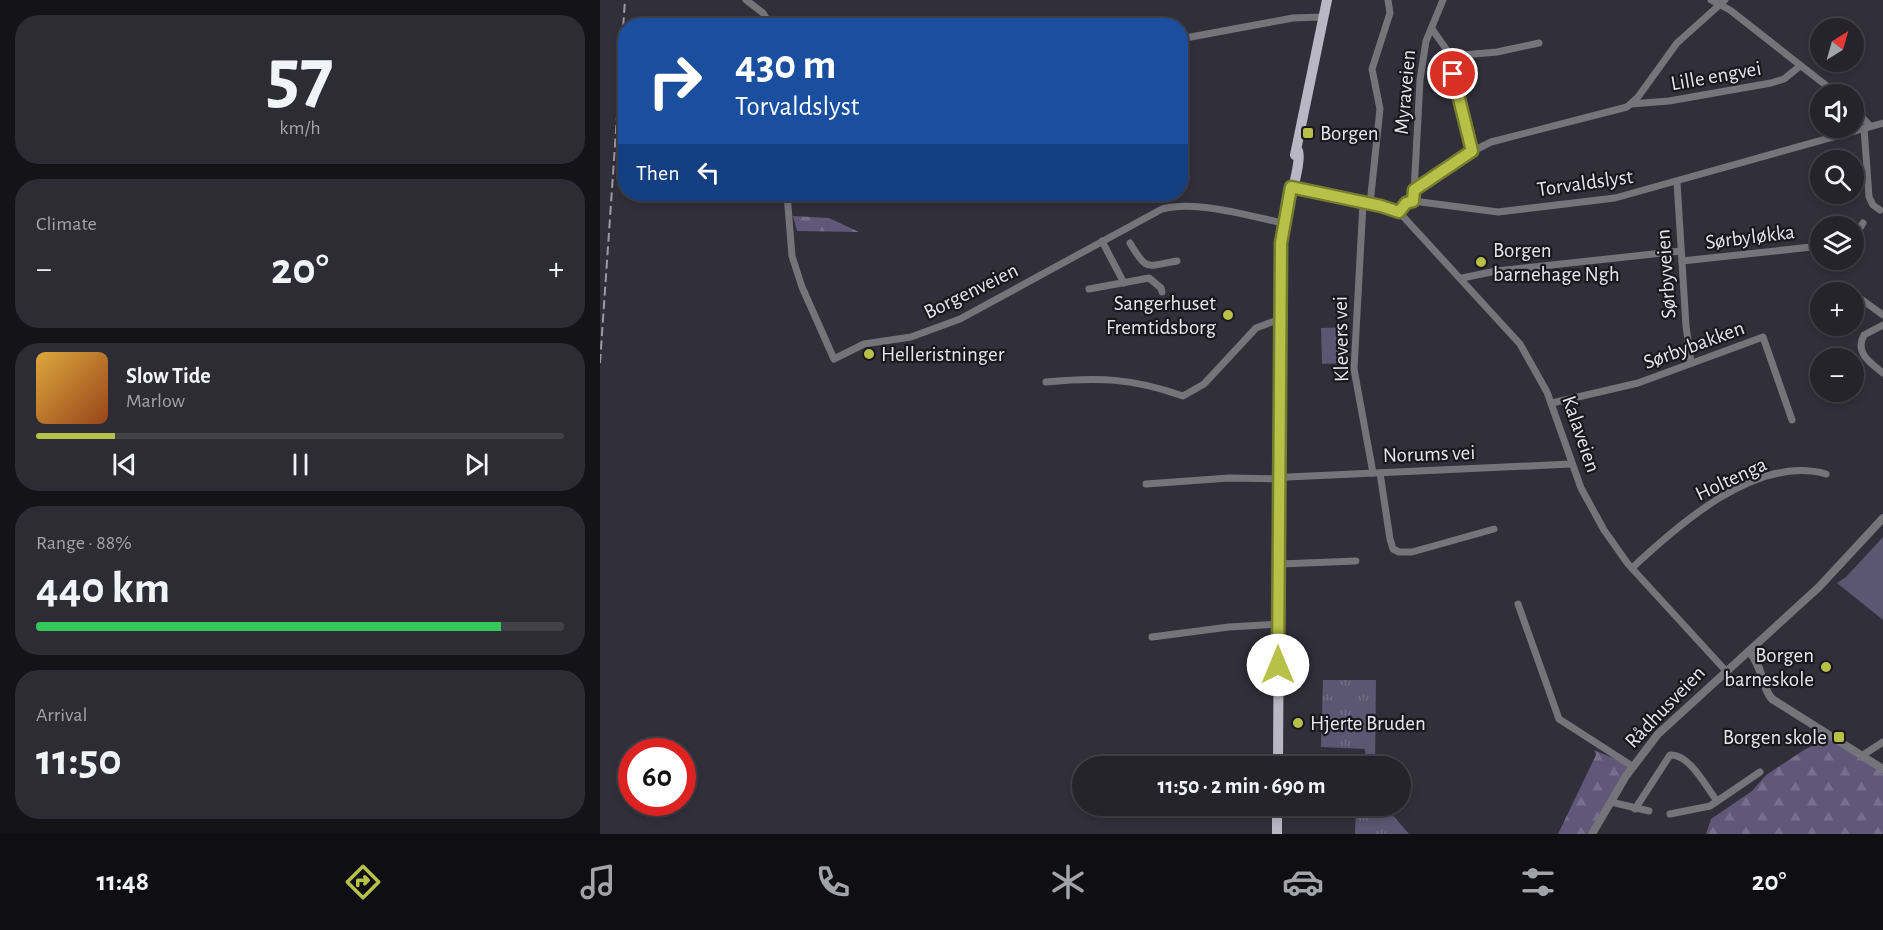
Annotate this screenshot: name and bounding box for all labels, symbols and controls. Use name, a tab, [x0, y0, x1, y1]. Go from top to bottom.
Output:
north arrow	[1810, 18, 1864, 72]
map controls	[1810, 18, 1864, 402]
text: 57	[266, 38, 334, 116]
icon: right	[636, 42, 714, 120]
text: 430 m	[735, 44, 836, 86]
pin	[1427, 48, 1478, 99]
street label: Myraveien	[1391, 49, 1419, 135]
icon: arrive	[1436, 57, 1469, 90]
street label: Lille engvei	[1669, 58, 1763, 94]
button: sound	[1810, 84, 1864, 138]
text: Torvaldslyst	[735, 93, 859, 120]
text: km/h	[279, 118, 321, 138]
place label: Borgen	[1320, 123, 1379, 144]
marker: Borgen	[1301, 126, 1315, 140]
button: search	[1810, 150, 1864, 204]
icon: left	[692, 156, 725, 189]
text: Then	[636, 162, 680, 184]
street label: Torvaldslyst	[1536, 166, 1635, 200]
text: Climate	[36, 214, 97, 234]
button: layers	[1810, 216, 1864, 270]
street label: Sørbyløkka	[1704, 221, 1796, 253]
street label: Sørbyveien	[1652, 229, 1680, 319]
place label: Borgen barnehage Ngh	[1493, 240, 1620, 285]
text: 20°	[271, 247, 329, 292]
text: −	[36, 253, 52, 286]
text: +	[548, 253, 564, 286]
marker: Borgen barnehage Ngh	[1474, 255, 1488, 269]
street label: Borgenveien	[920, 259, 1022, 323]
button: +	[1810, 282, 1864, 336]
place label: Sangerhuset Fremtidsborg	[1106, 293, 1217, 338]
street label: Klevers vei	[1330, 296, 1352, 382]
marker: Sangerhuset Fremtidsborg	[1221, 308, 1235, 322]
street label: Sørbybakken	[1641, 317, 1747, 373]
place label: Helleristninger	[881, 344, 1005, 365]
marker: Helleristninger	[862, 347, 876, 361]
button: −	[1810, 348, 1864, 402]
text: Slow Tide	[126, 365, 211, 387]
text: Marlow	[126, 391, 185, 411]
street label: Kalaveien	[1558, 393, 1604, 475]
street label: Norums vei	[1382, 442, 1476, 466]
icon: previous	[108, 448, 141, 481]
icon: pause	[284, 448, 317, 481]
icon: next	[460, 448, 493, 481]
street label: Holtenga	[1692, 453, 1770, 505]
text: Range · 88%	[36, 533, 132, 553]
text: 440 km	[36, 566, 170, 611]
position arrow	[1246, 633, 1310, 697]
place label: Borgen barneskole	[1724, 645, 1814, 690]
marker: Borgen barneskole	[1819, 660, 1833, 674]
street label: Rådhusveien	[1621, 662, 1709, 752]
text: Arrival	[36, 705, 87, 725]
place label: Hjerte Bruden	[1310, 713, 1426, 734]
marker: Hjerte Bruden	[1291, 716, 1305, 730]
place label: Borgen skole	[1723, 727, 1827, 748]
marker: Borgen skole	[1832, 730, 1846, 744]
text: 11:50	[36, 738, 122, 783]
speed limit sign: 60	[618, 738, 696, 816]
text: 11:50 · 2 min · 690 m	[1158, 775, 1325, 797]
icon: directions	[342, 861, 384, 903]
icon: music	[577, 861, 619, 903]
icon: phone	[812, 861, 854, 903]
icon: climate	[1047, 861, 1089, 903]
icon: car	[1282, 861, 1324, 903]
icon: filters	[1517, 861, 1559, 903]
text: 11:48	[96, 868, 149, 895]
text: 20°	[1752, 868, 1786, 895]

